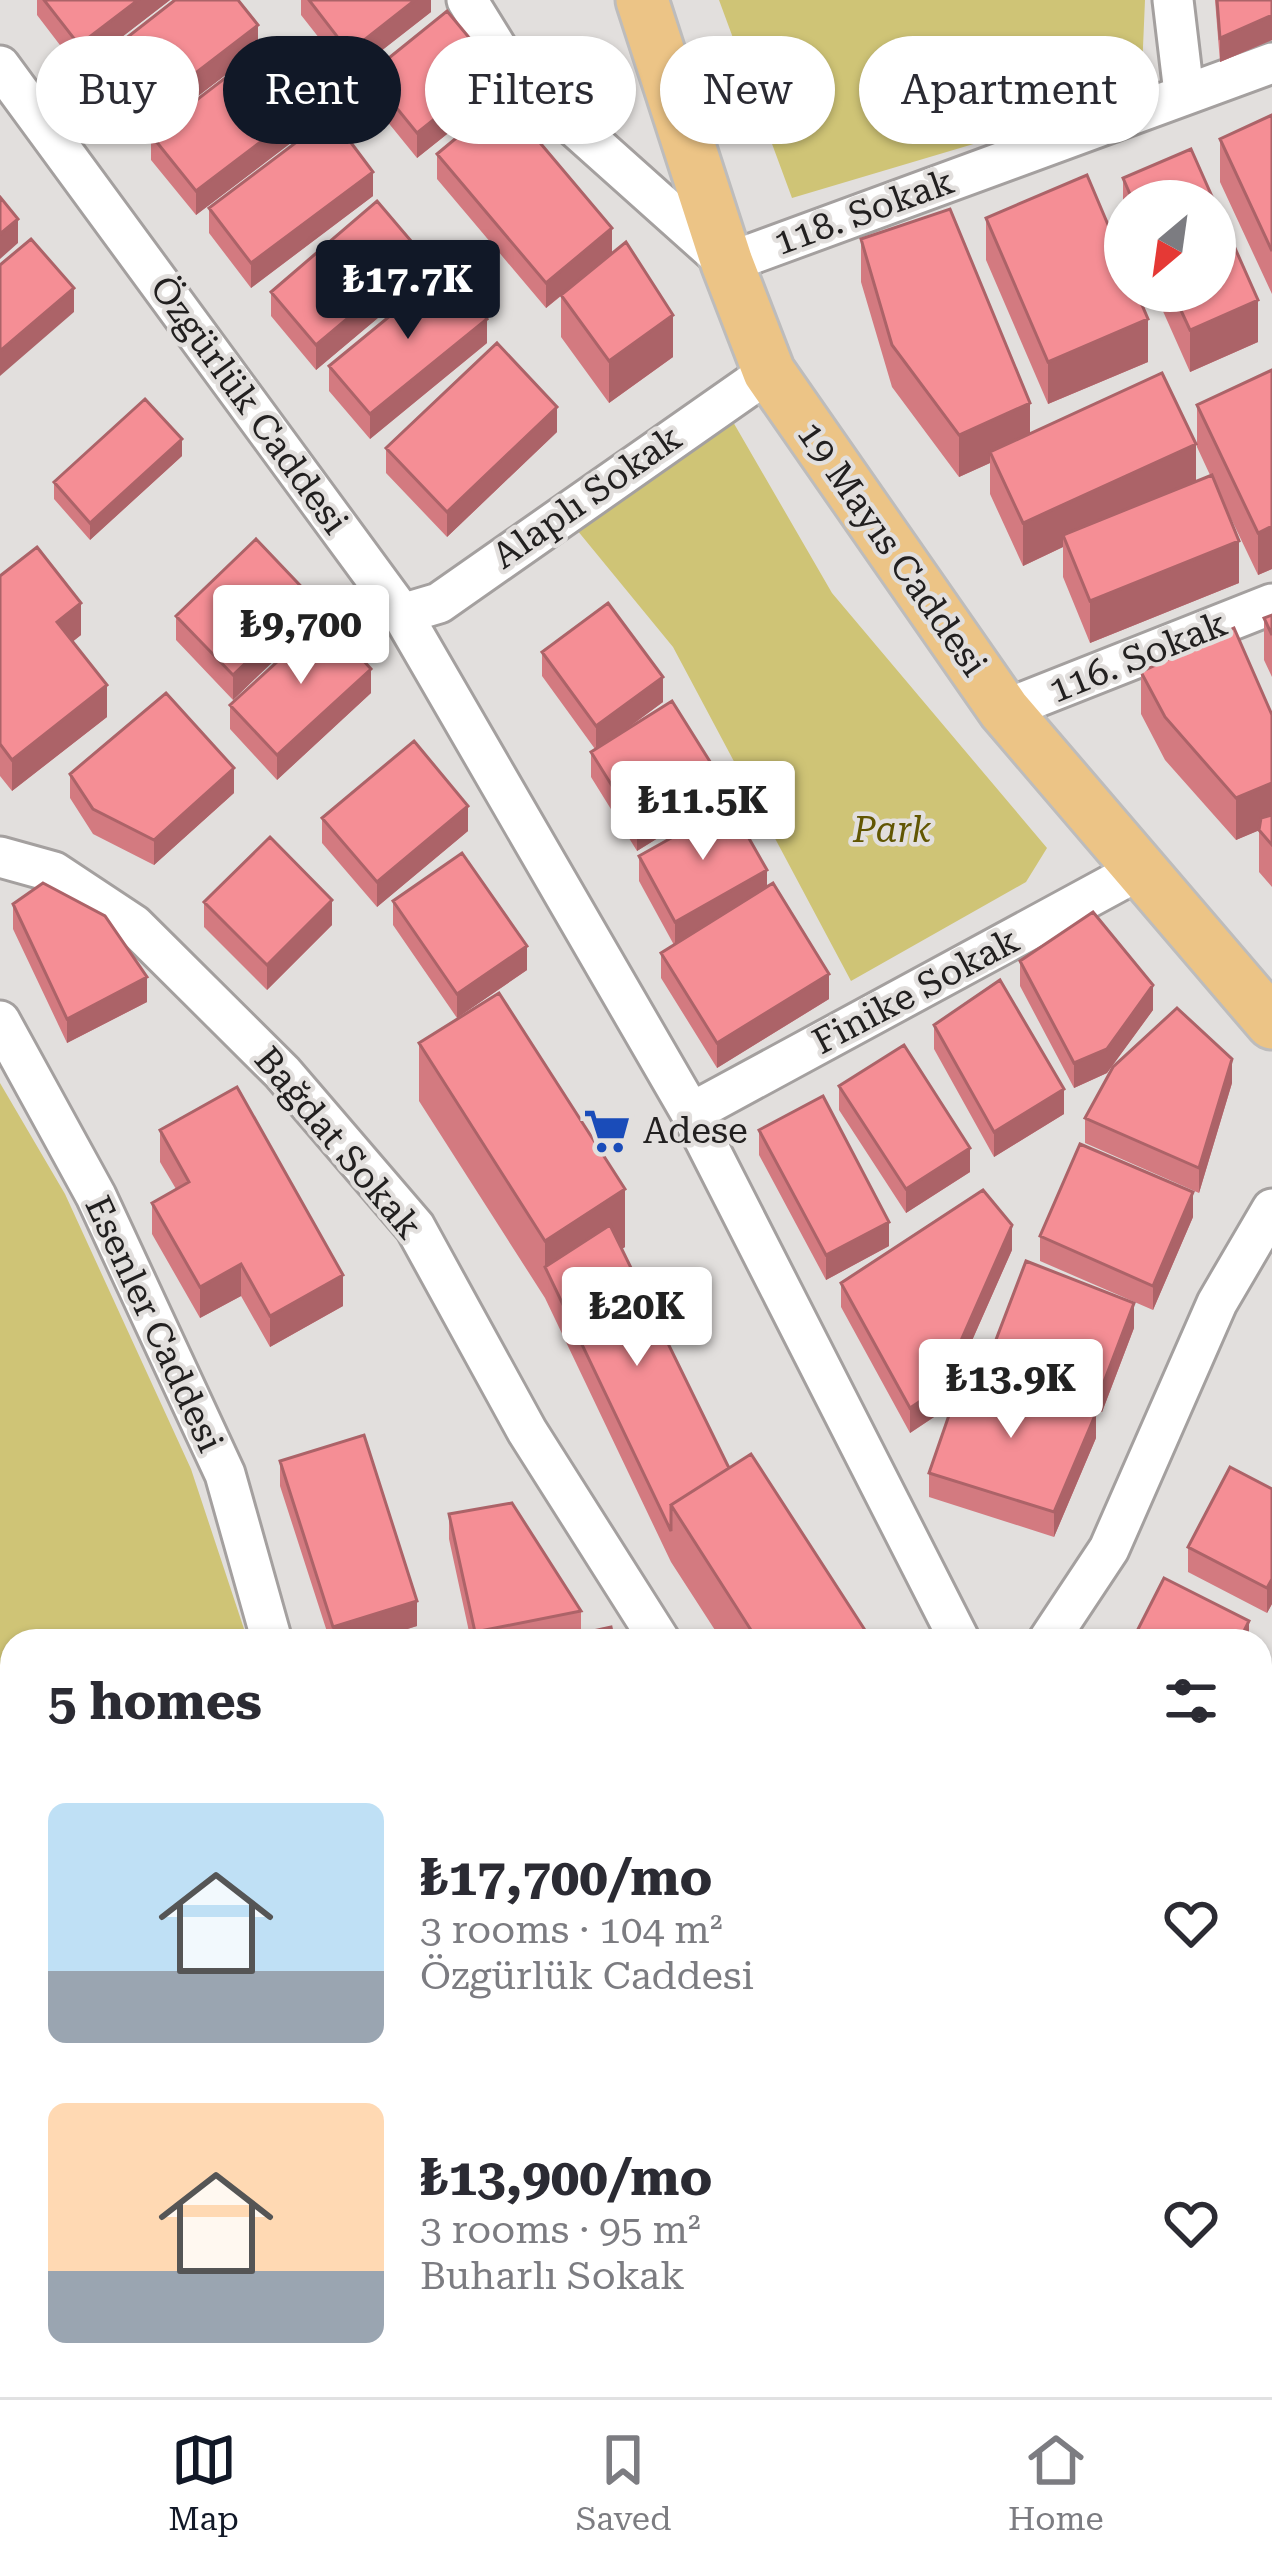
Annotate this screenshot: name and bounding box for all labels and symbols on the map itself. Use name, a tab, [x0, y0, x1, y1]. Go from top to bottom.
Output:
street label: 118. Sokak	[769, 160, 959, 264]
north arrow	[1104, 180, 1236, 312]
pin: ₺17.7K	[310, 240, 506, 342]
street label: Özgürlük Caddesi	[141, 267, 357, 542]
street label: 19 Mayıs Caddesi	[789, 414, 995, 684]
street label: Alaplı Sokak	[485, 417, 689, 577]
pin: ₺9,700	[203, 585, 399, 687]
street label: 116. Sokak	[1043, 602, 1233, 712]
pin: ₺11.5K	[605, 761, 801, 863]
park label: Park	[852, 809, 932, 851]
street label: Finike Sokak	[806, 919, 1026, 1063]
street label: Bağdat Sokak	[246, 1039, 430, 1247]
supermarket icon: Adese	[582, 1106, 632, 1156]
place label: Adese	[643, 1110, 748, 1152]
street label: Esenler Caddesi	[76, 1190, 232, 1458]
pin: ₺20K	[566, 1267, 708, 1369]
pin: ₺13.9K	[913, 1339, 1109, 1441]

